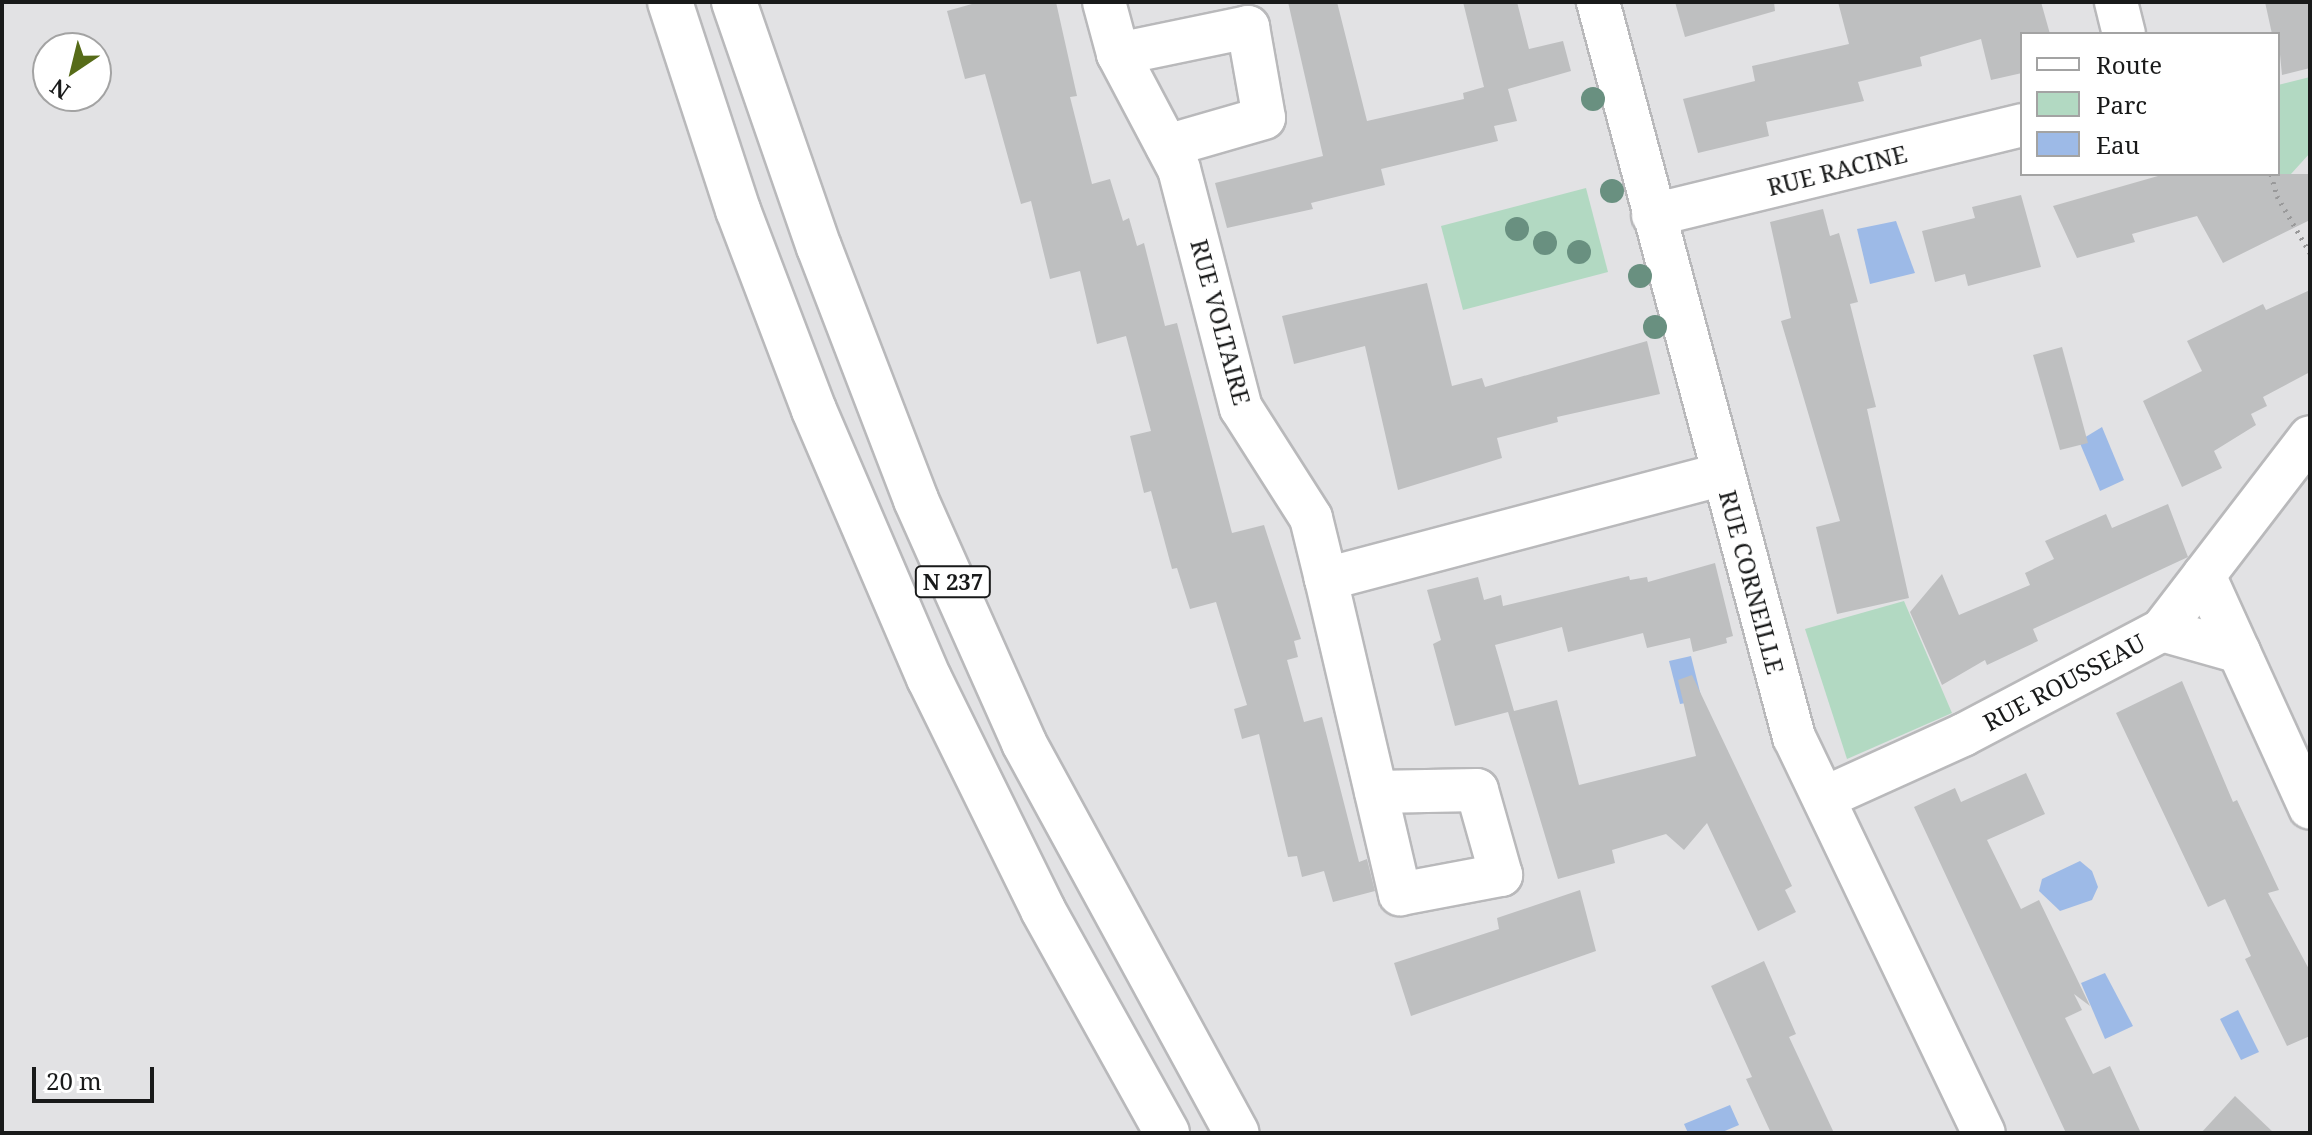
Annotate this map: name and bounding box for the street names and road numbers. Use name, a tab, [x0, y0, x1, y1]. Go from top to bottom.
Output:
street label: RUE RACINE	[1764, 139, 1910, 201]
street label: RUE VOLTAIRE	[1185, 236, 1257, 408]
street label: RUE CORNEILLE	[1714, 487, 1790, 677]
road number: N 237	[913, 564, 993, 600]
street label: RUE ROUSSEAU	[1978, 627, 2150, 737]

